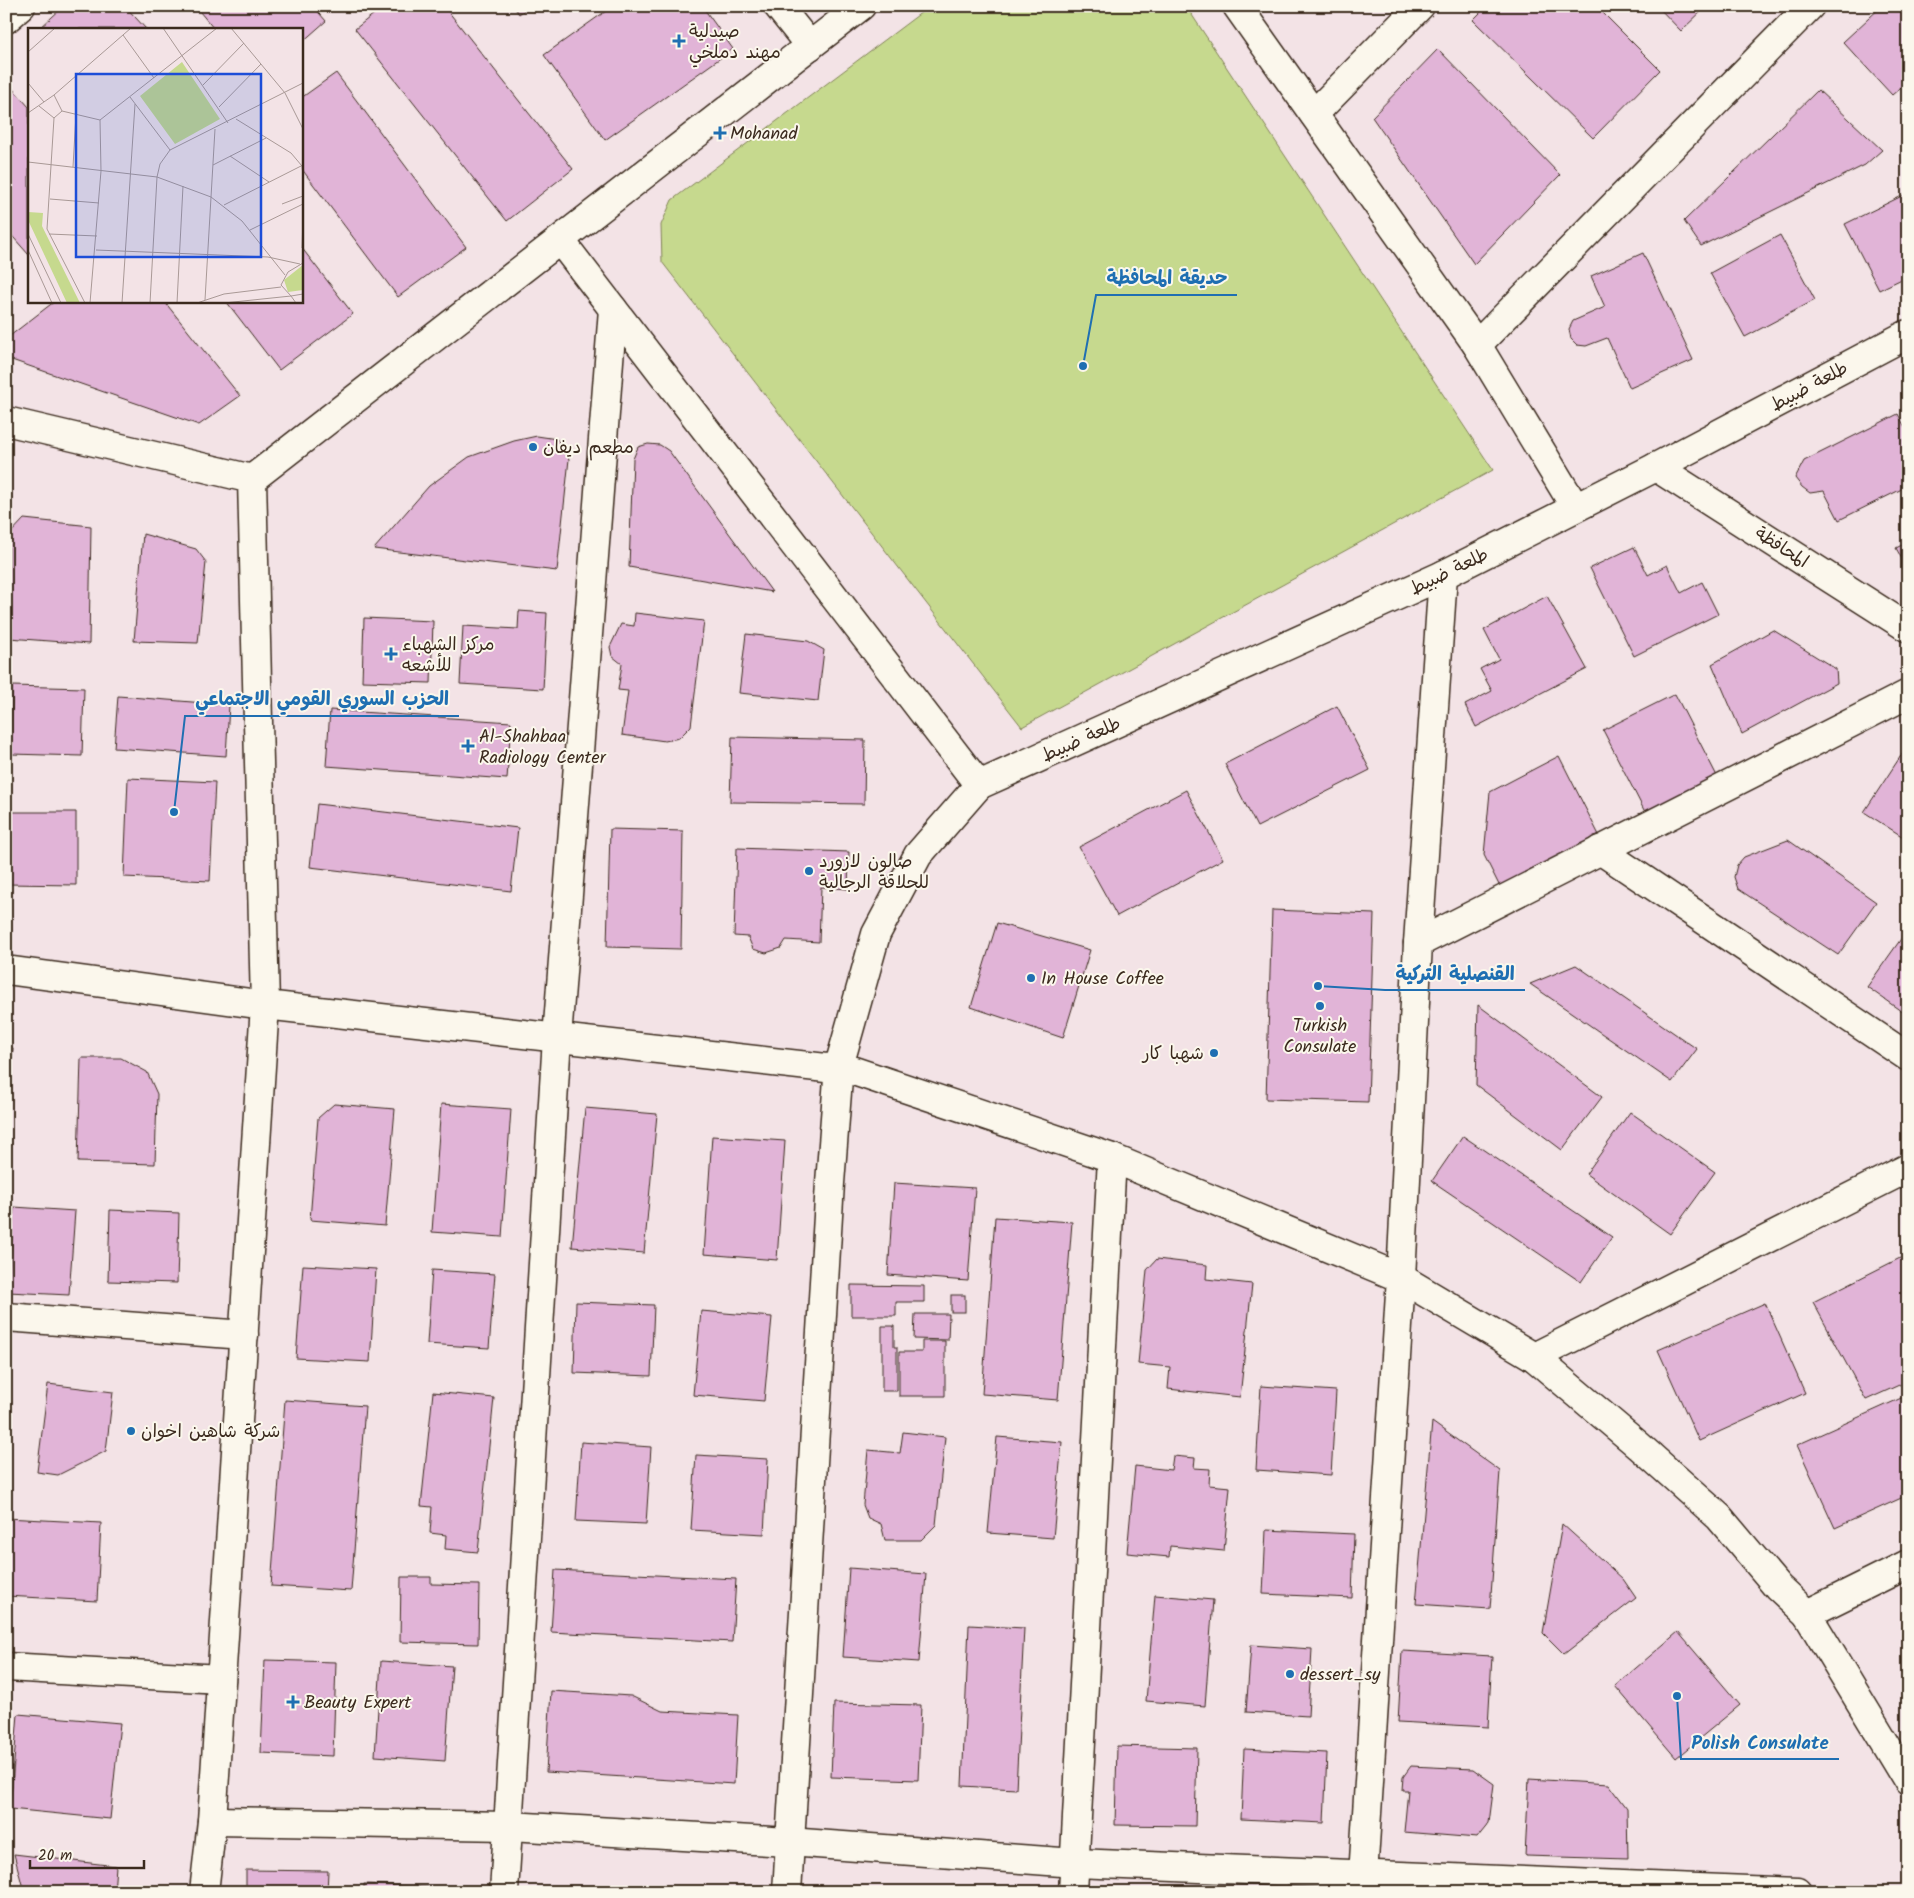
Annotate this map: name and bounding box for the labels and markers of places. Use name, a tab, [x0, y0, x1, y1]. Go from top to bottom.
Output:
place label: صيدلية مهند دملخي	[689, 18, 781, 68]
marker: صيدلية مهند دملخي	[673, 35, 685, 47]
place label: Mohanad	[730, 120, 798, 149]
marker: Mohanad	[714, 127, 726, 139]
callout: حديقة المحافظة	[1096, 261, 1237, 295]
place label: مطعم ديفان	[543, 434, 634, 463]
marker: مطعم ديفان	[527, 441, 539, 453]
place label: مركز الشهباء للأشعه	[402, 631, 495, 681]
marker: مركز الشهباء للأشعه	[384, 647, 398, 661]
callout: الحزب السوري القومي الاجتماعي	[185, 682, 459, 716]
place label: Al-Shahbaa Radiology Center	[479, 723, 607, 773]
marker: Al-Shahbaa Radiology Center	[461, 739, 475, 753]
place label: صالون لازورد للحلاقة الرجالية	[819, 848, 929, 898]
marker: صالون لازورد للحلاقة الرجالية	[803, 865, 815, 877]
callout: القنصلية التركية	[1385, 956, 1525, 990]
place label: In House Coffee	[1041, 965, 1164, 994]
marker: In House Coffee	[1025, 972, 1037, 984]
marker: Turkish Consulate	[1314, 1000, 1326, 1012]
place label: Turkish Consulate	[1284, 1012, 1356, 1062]
place label: شهبا كار	[1141, 1040, 1204, 1069]
marker: شهبا كار	[1208, 1047, 1220, 1059]
place label: شركة شاهين اخوان	[141, 1418, 281, 1447]
marker: شركة شاهين اخوان	[125, 1425, 137, 1437]
place label: dessert_sy	[1300, 1661, 1381, 1690]
marker: dessert_sy	[1284, 1668, 1296, 1680]
place label: Beauty Expert	[304, 1689, 412, 1718]
marker: Beauty Expert	[286, 1695, 300, 1709]
callout: Polish Consulate	[1681, 1725, 1839, 1759]

